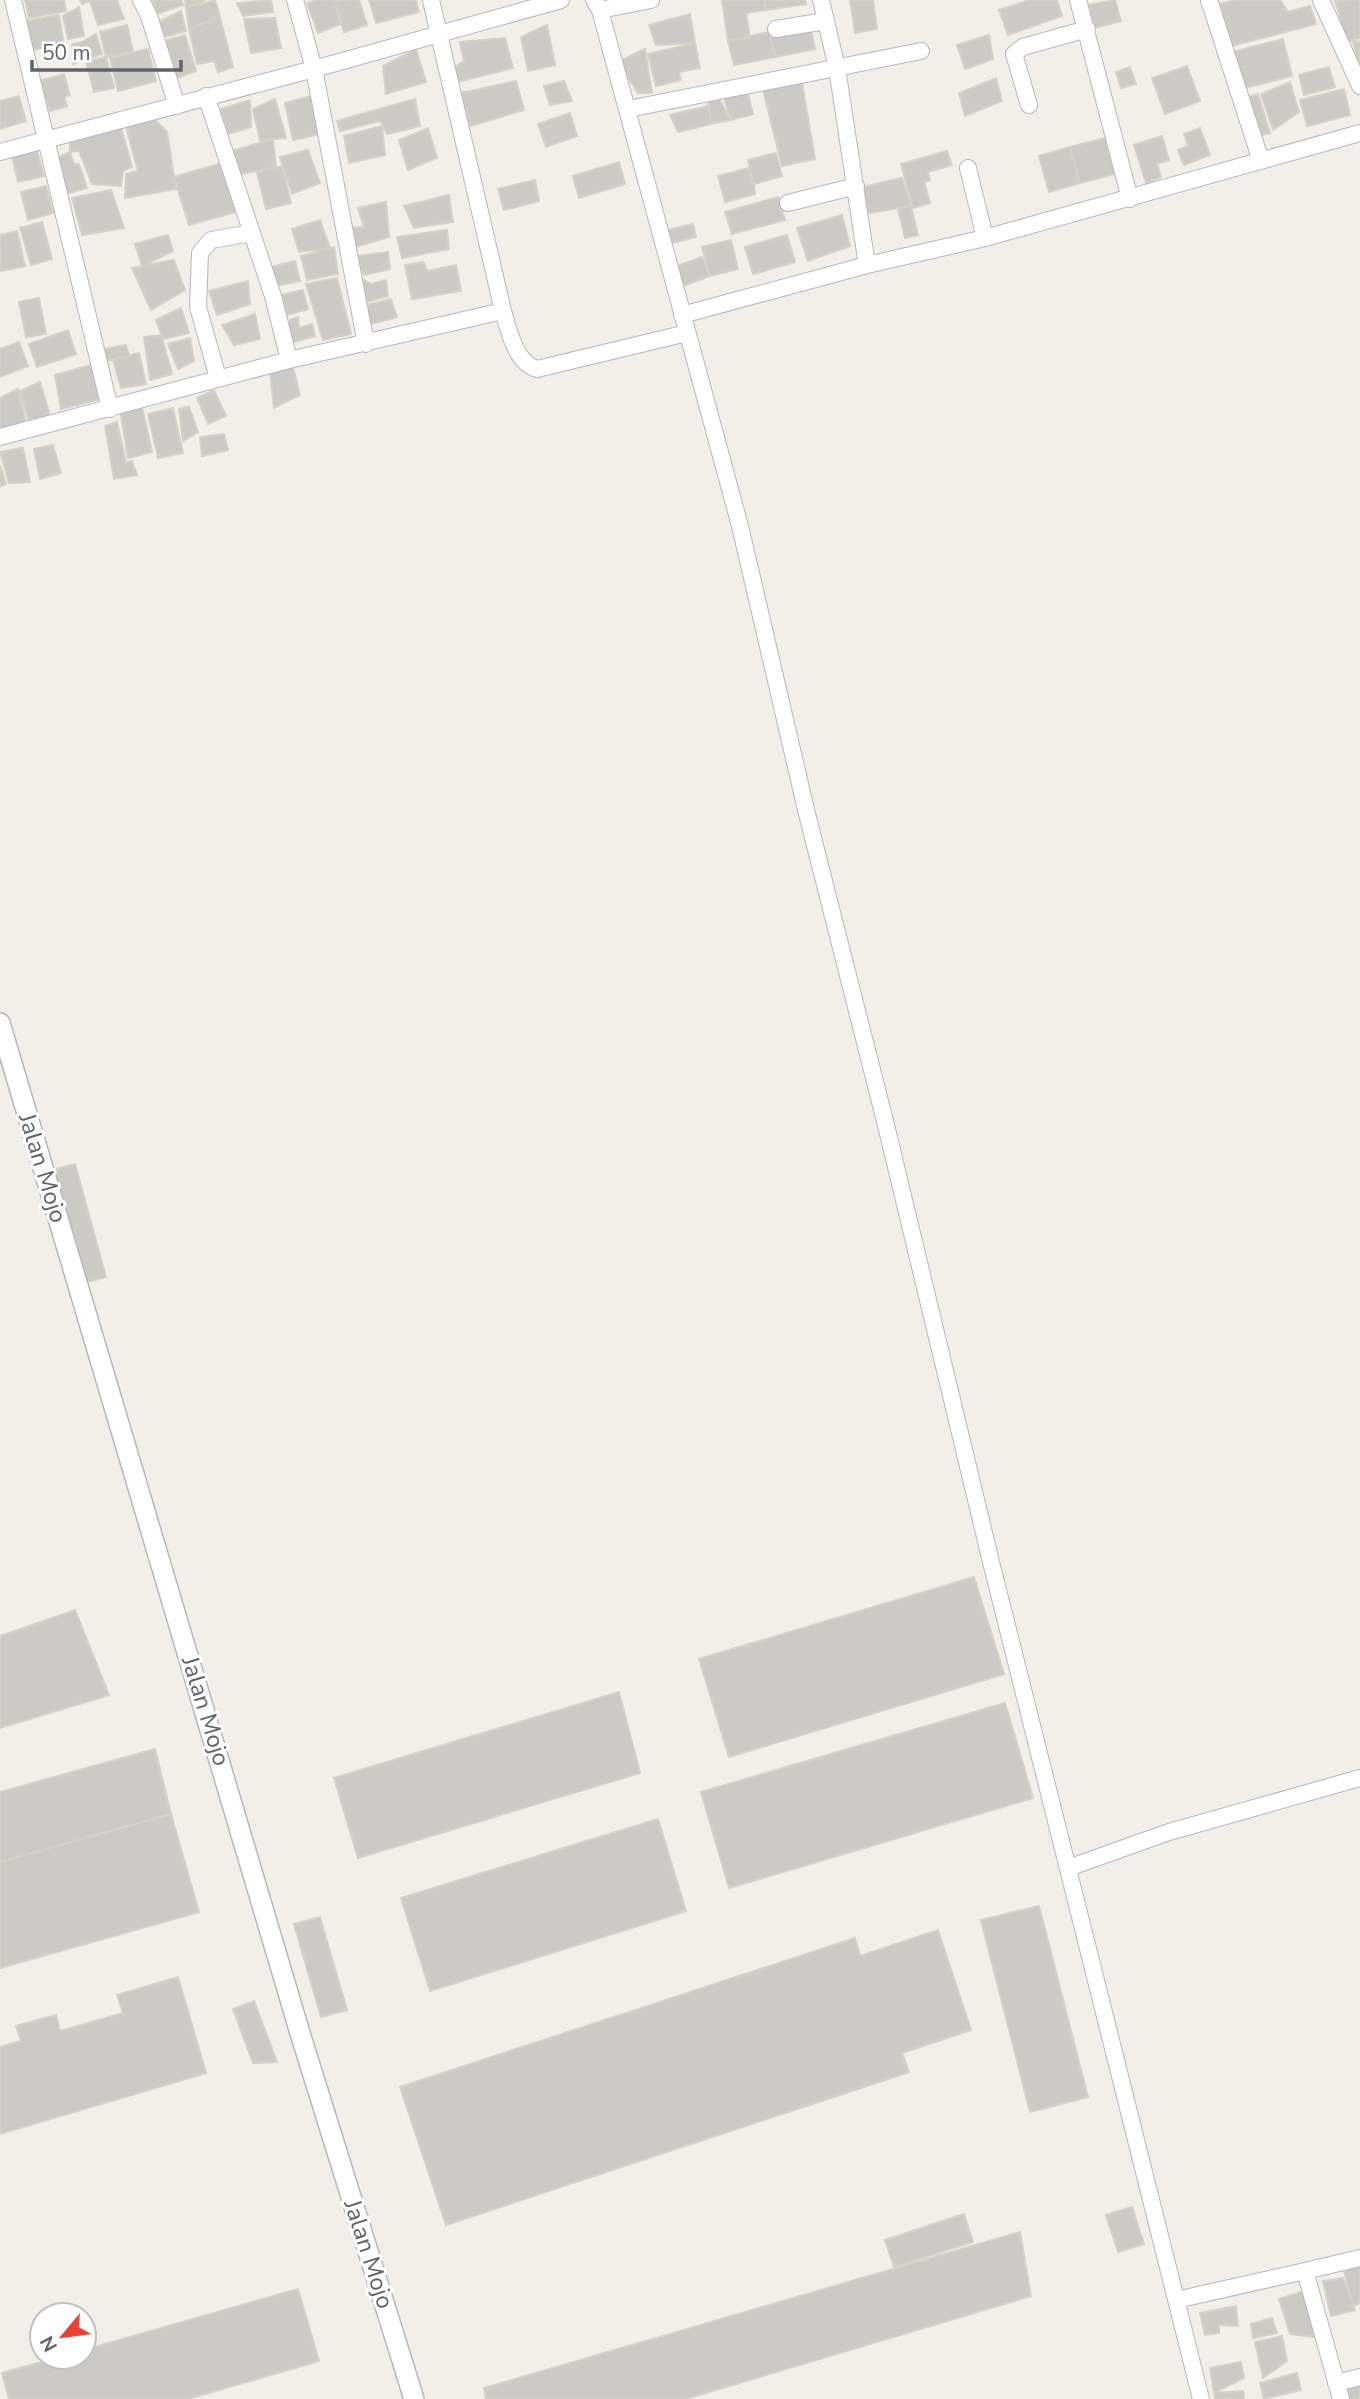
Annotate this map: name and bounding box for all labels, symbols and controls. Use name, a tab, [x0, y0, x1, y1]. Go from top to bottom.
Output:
scale bar	[32, 28, 180, 72]
text: 50 m	[42, 39, 91, 67]
street label: Jalan Mojo	[11, 1108, 75, 1227]
street label: Jalan Mojo	[174, 1651, 238, 1770]
street label: Jalan Mojo	[336, 2194, 402, 2313]
north arrow	[28, 2301, 98, 2371]
text: N	[34, 2331, 64, 2356]

